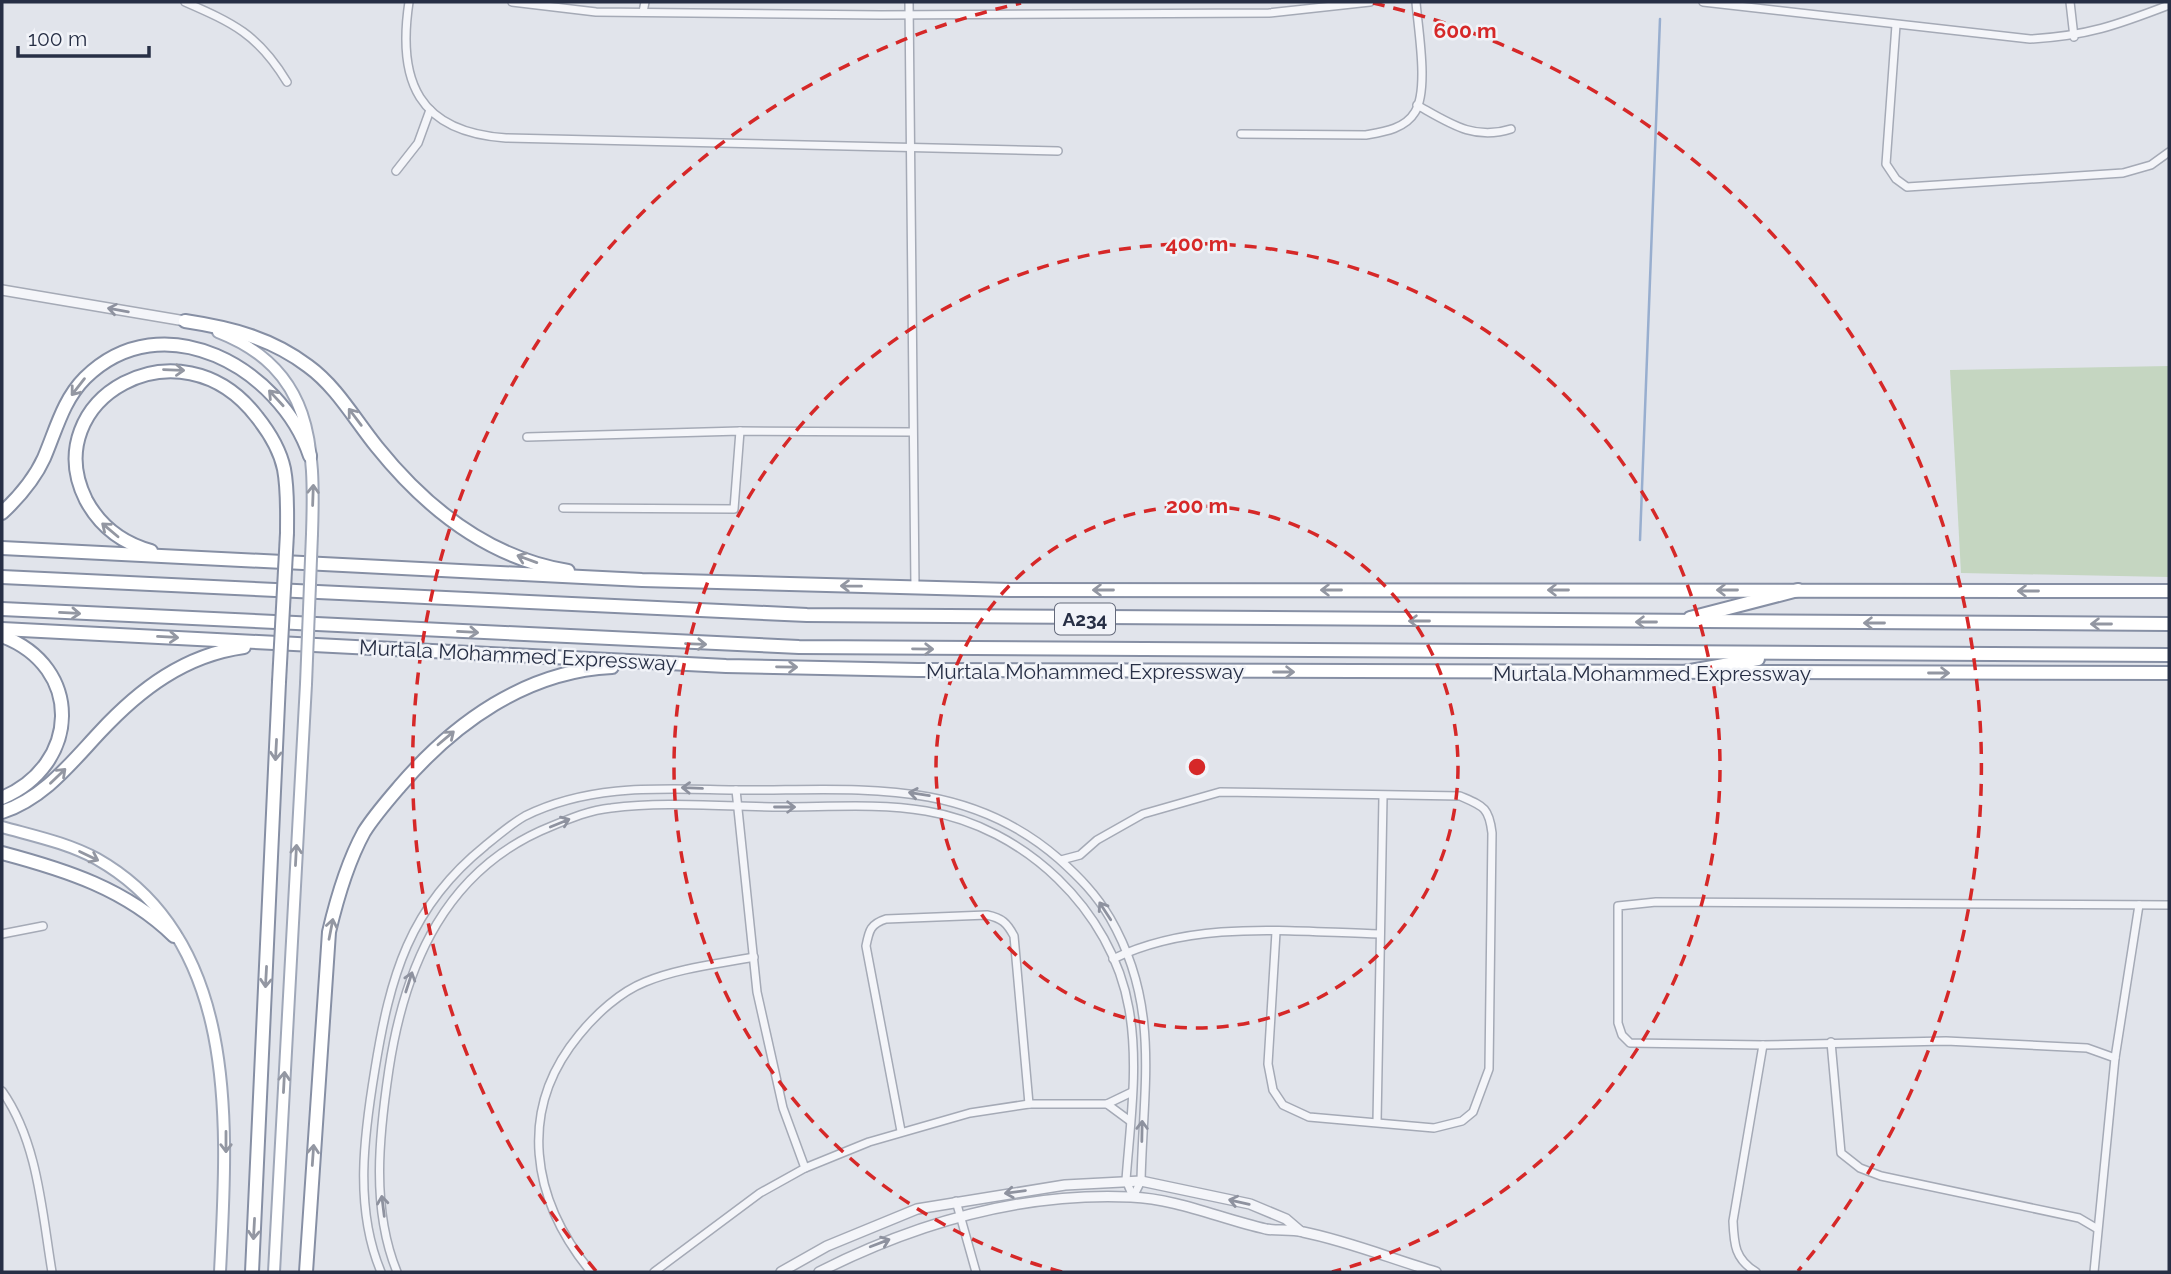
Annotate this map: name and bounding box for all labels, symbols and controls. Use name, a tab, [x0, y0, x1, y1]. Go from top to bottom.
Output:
scale bar	[18, 14, 149, 58]
text: 600 m	[1433, 18, 1497, 43]
text: 100 m	[28, 26, 87, 51]
text: 400 m	[1166, 231, 1228, 256]
one-way arrow	[107, 303, 130, 316]
one-way arrow	[162, 363, 185, 377]
one-way arrow	[71, 378, 86, 396]
one-way arrow	[268, 390, 285, 407]
one-way arrow	[347, 408, 362, 427]
one-way arrow	[306, 484, 320, 507]
text: 200 m	[1166, 493, 1228, 518]
one-way arrow	[101, 522, 119, 538]
one-way arrow	[516, 552, 538, 565]
one-way arrow	[840, 579, 863, 592]
one-way arrow	[1092, 583, 1115, 597]
one-way arrow	[1319, 583, 1342, 597]
one-way arrow	[1547, 583, 1570, 597]
one-way arrow	[1715, 583, 1738, 597]
one-way arrow	[2016, 584, 2039, 598]
road number: A234	[1055, 604, 1115, 634]
one-way arrow	[58, 606, 81, 619]
one-way arrow	[1407, 614, 1430, 628]
one-way arrow	[1635, 615, 1658, 629]
one-way arrow	[1862, 616, 1885, 630]
one-way arrow	[2090, 617, 2113, 631]
one-way arrow	[457, 626, 480, 639]
one-way arrow	[156, 631, 179, 644]
street label: Murtala Mohammed Expressway	[359, 634, 677, 676]
one-way arrow	[684, 637, 707, 650]
one-way arrow	[911, 643, 934, 656]
street label: Murtala Mohammed Expressway	[926, 659, 1244, 684]
one-way arrow	[775, 661, 798, 674]
street label: Murtala Mohammed Expressway	[1493, 661, 1811, 686]
one-way arrow	[1272, 665, 1295, 679]
one-way arrow	[1928, 666, 1951, 680]
one-way arrow	[437, 730, 455, 746]
one-way arrow	[270, 738, 283, 761]
centre of rings	[1185, 755, 1209, 779]
one-way arrow	[50, 767, 67, 784]
one-way arrow	[681, 782, 704, 795]
one-way arrow	[908, 787, 931, 800]
one-way arrow	[773, 800, 796, 814]
one-way arrow	[548, 815, 570, 828]
one-way arrow	[290, 843, 303, 866]
one-way arrow	[79, 850, 99, 864]
one-way arrow	[1098, 902, 1112, 922]
one-way arrow	[324, 918, 338, 940]
one-way arrow	[260, 965, 273, 988]
one-way arrow	[404, 971, 416, 993]
one-way arrow	[277, 1071, 290, 1094]
one-way arrow	[1135, 1119, 1149, 1142]
one-way arrow	[219, 1130, 233, 1153]
one-way arrow	[307, 1144, 320, 1167]
one-way arrow	[1004, 1186, 1027, 1199]
one-way arrow	[376, 1195, 389, 1218]
one-way arrow	[1228, 1195, 1251, 1208]
one-way arrow	[248, 1217, 261, 1240]
one-way arrow	[869, 1235, 891, 1248]

